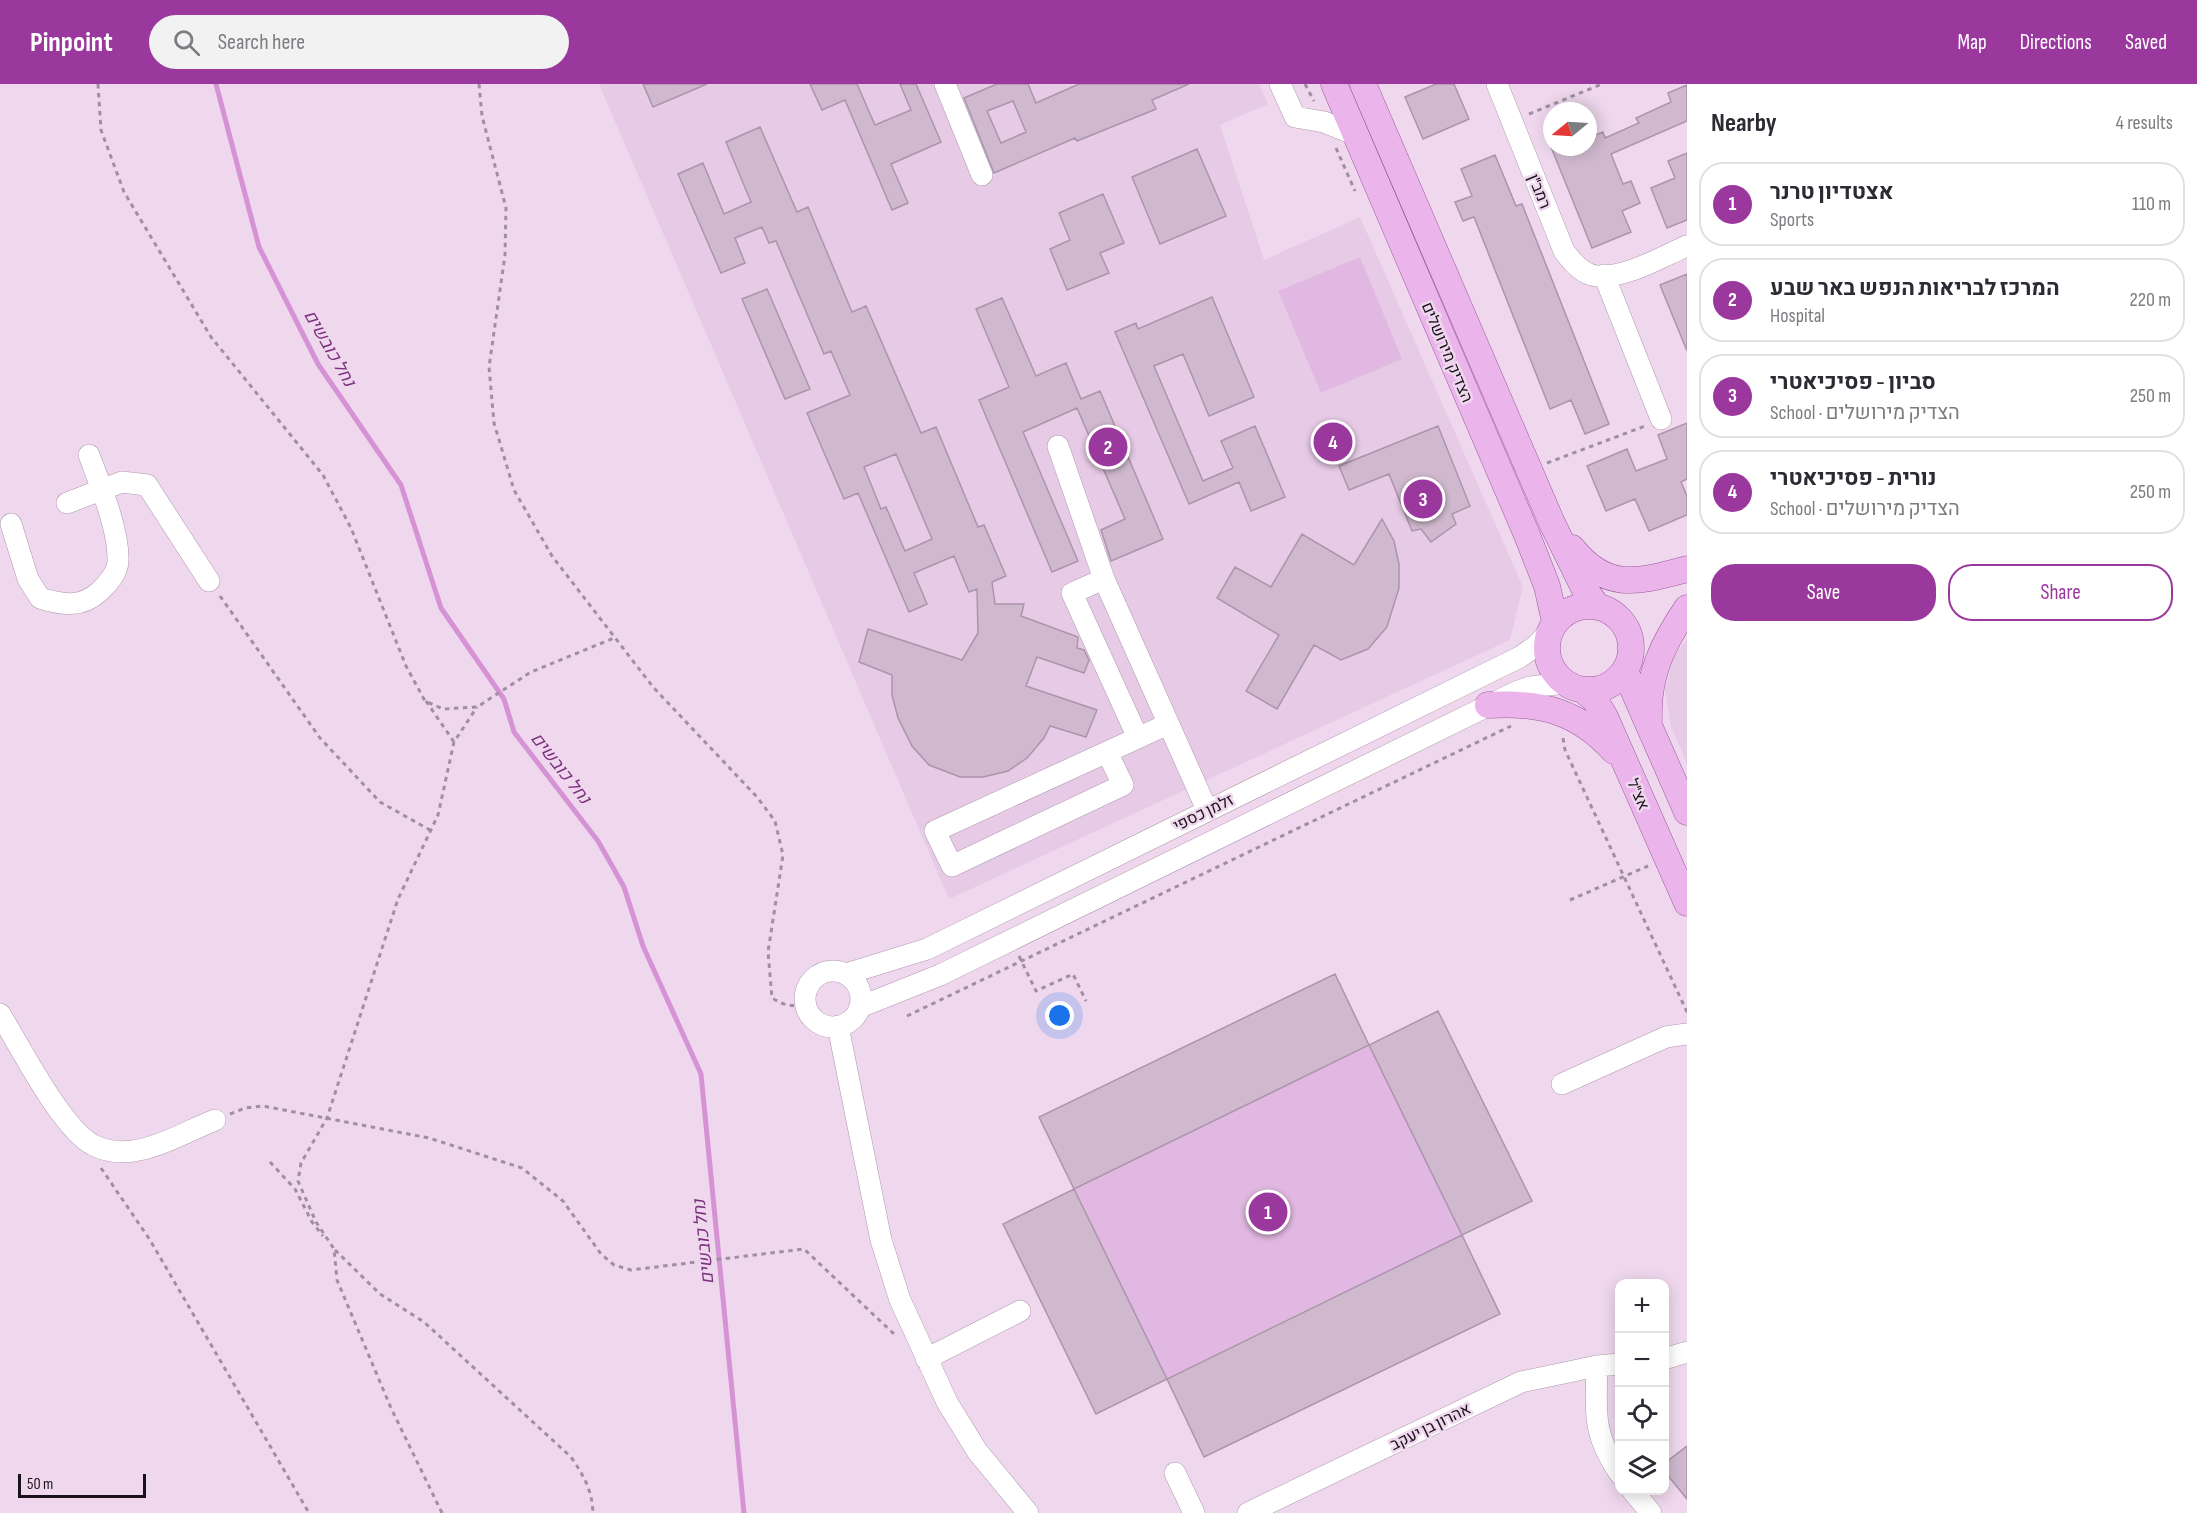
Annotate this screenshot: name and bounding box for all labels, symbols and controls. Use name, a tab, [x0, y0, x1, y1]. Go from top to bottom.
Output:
search box	[149, 15, 569, 69]
text: Pinpoint	[30, 26, 113, 59]
icon: search	[170, 26, 203, 59]
text: Search here	[218, 29, 305, 56]
text: Map	[1957, 30, 1987, 55]
text: Directions	[2020, 30, 2092, 55]
text: Saved	[2125, 30, 2167, 55]
north arrow	[1543, 102, 1597, 156]
text: Nearby	[1711, 108, 1777, 139]
text: 4 results	[2116, 111, 2173, 135]
street label: רמב"ן	[1523, 171, 1554, 212]
text: אצטדיון טרנר	[1770, 179, 1893, 206]
text: 1	[1729, 192, 1736, 216]
text: 110 m	[2132, 192, 2171, 216]
text: Sports	[1770, 208, 1814, 232]
text: המרכז לבריאות הנפש באר שבע	[1770, 275, 2060, 302]
text: 2	[1728, 288, 1737, 312]
text: 220 m	[2130, 288, 2171, 312]
street label: הצדיק מירושלים	[1417, 300, 1476, 406]
text: Hospital	[1770, 304, 1825, 328]
water label: נחל כובשים	[299, 306, 361, 392]
text: סביון - פסיכיאטרי	[1770, 369, 1936, 396]
text: 3	[1728, 384, 1737, 408]
text: 250 m	[2130, 384, 2171, 408]
text: School · הצדיק מירושלים	[1770, 401, 1960, 425]
pin: 4	[1314, 420, 1352, 464]
pin: 2	[1088, 424, 1128, 470]
text: נורית - פסיכיאטרי	[1770, 465, 1937, 492]
pin: 3	[1404, 476, 1442, 522]
text: 4	[1728, 480, 1737, 504]
text: 250 m	[2130, 480, 2171, 504]
text: School · הצדיק מירושלים	[1770, 497, 1960, 521]
button: Save	[1711, 564, 1936, 621]
button: Share	[1948, 564, 2173, 621]
water label: נחל כובשים	[526, 728, 596, 809]
street label: אצ"ל	[1622, 776, 1653, 813]
street label: זלמן כספי	[1170, 790, 1237, 836]
your location	[1045, 1001, 1074, 1030]
pin: 1	[1248, 1190, 1288, 1234]
water label: נחל כובשים	[688, 1197, 718, 1285]
map controls	[1615, 1279, 1669, 1495]
button: +	[1615, 1279, 1669, 1333]
button: −	[1615, 1333, 1669, 1387]
button: locate	[1615, 1387, 1669, 1441]
street label: אהרון בן יעקב	[1387, 1400, 1474, 1455]
button: layers	[1615, 1441, 1669, 1495]
scale bar	[18, 1471, 146, 1498]
text: 50 m	[27, 1475, 53, 1494]

